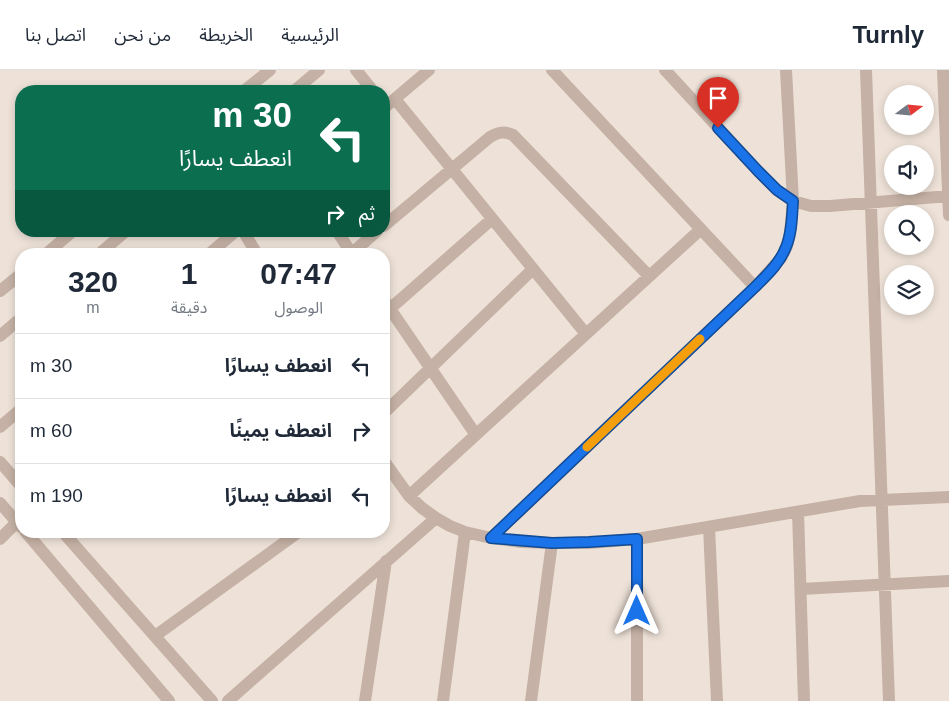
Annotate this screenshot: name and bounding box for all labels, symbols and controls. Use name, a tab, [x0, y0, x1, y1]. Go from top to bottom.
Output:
text: Turnly	[852, 21, 924, 48]
text: اتصل بنا	[25, 25, 86, 45]
text: من نحن	[114, 25, 171, 45]
text: الخريطة	[199, 25, 253, 45]
text: الرئيسية	[281, 25, 339, 45]
pin	[697, 77, 739, 128]
icon: arrive	[704, 84, 732, 112]
north arrow	[884, 85, 934, 135]
map controls	[884, 85, 934, 315]
text: 30 m	[212, 95, 292, 134]
icon: left	[310, 105, 375, 170]
button: sound	[884, 145, 934, 195]
text: انعطف يسارًا	[179, 146, 292, 171]
icon: right	[321, 200, 349, 228]
text: ثم	[359, 203, 375, 224]
button: search	[884, 205, 934, 255]
text: 1	[181, 257, 198, 290]
text: 07:47	[260, 257, 337, 290]
text: 320	[68, 265, 118, 298]
button: layers	[884, 265, 934, 315]
text: m	[86, 299, 100, 316]
text: دقيقة	[171, 299, 207, 316]
text: الوصول	[274, 299, 323, 316]
icon: left	[347, 352, 375, 380]
text: 30 m	[30, 355, 72, 376]
text: انعطف يسارًا	[225, 355, 332, 376]
icon: right	[347, 417, 375, 445]
text: 60 m	[30, 420, 72, 441]
text: انعطف يمينًا	[230, 420, 332, 441]
icon: left	[347, 482, 375, 510]
text: 190 m	[30, 485, 83, 506]
text: انعطف يسارًا	[225, 485, 332, 506]
position arrow	[610, 584, 662, 636]

